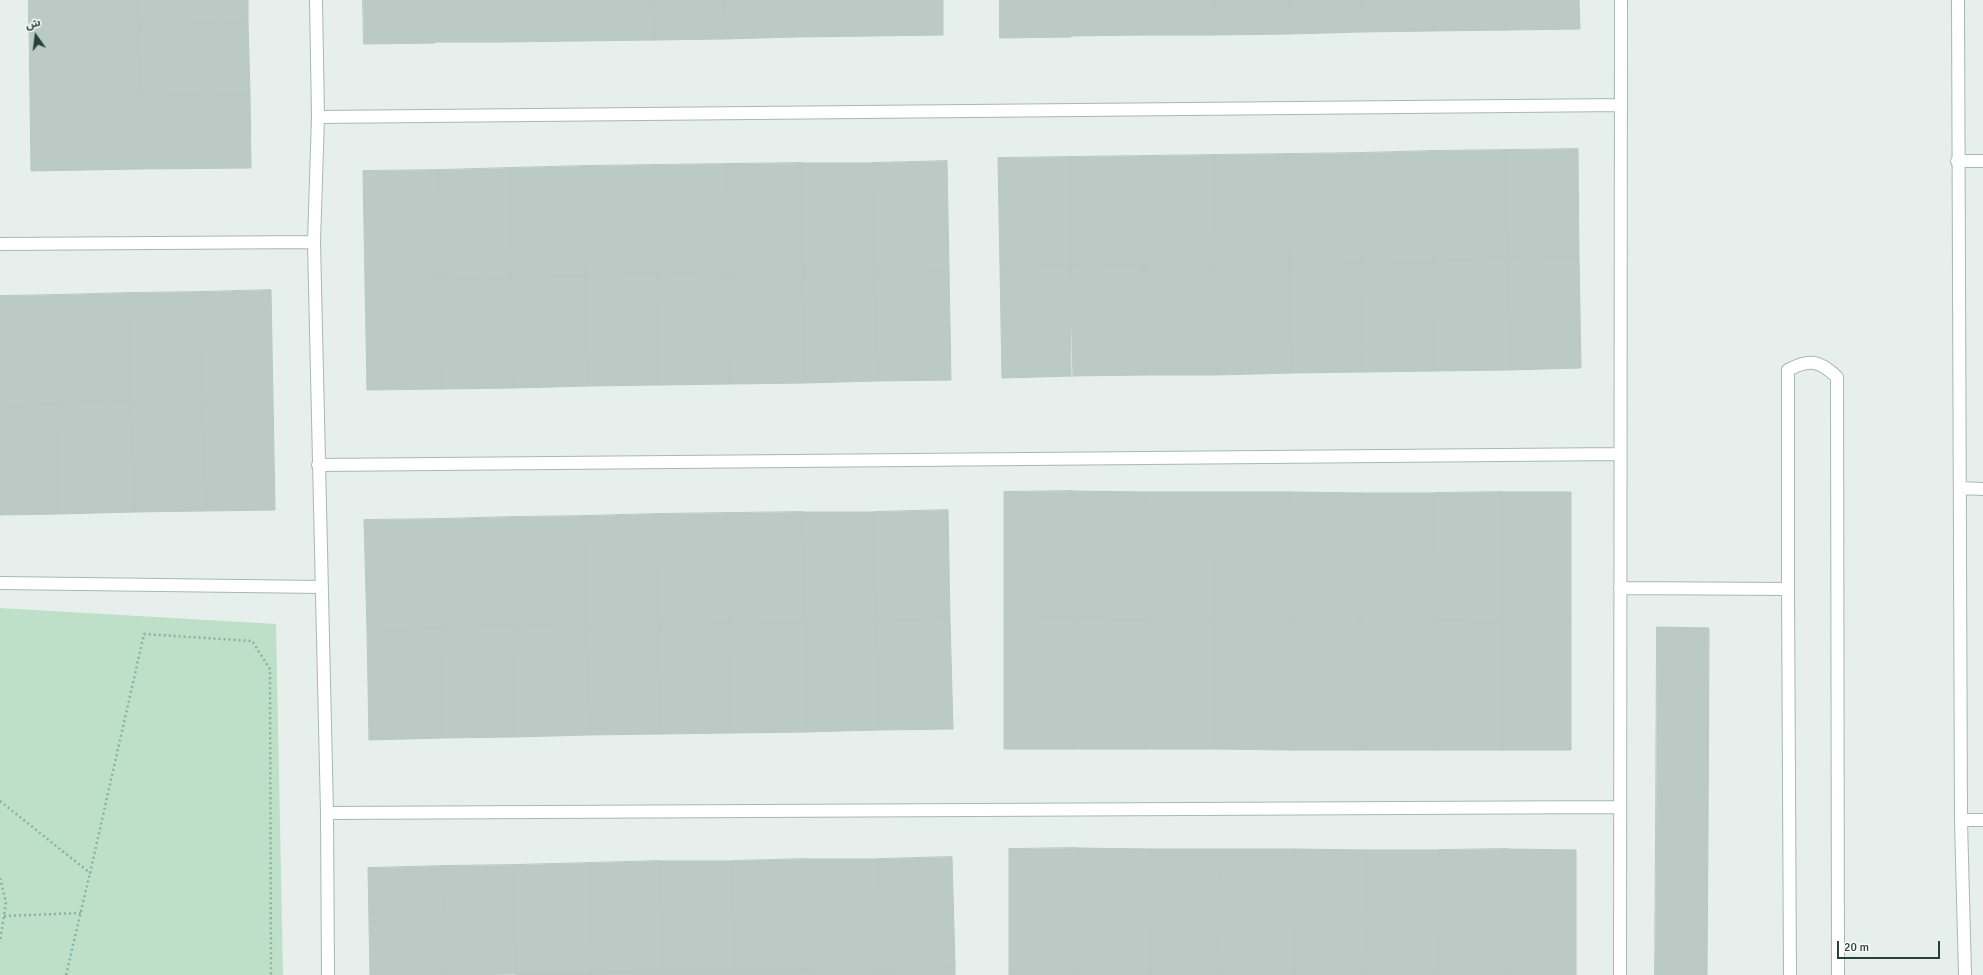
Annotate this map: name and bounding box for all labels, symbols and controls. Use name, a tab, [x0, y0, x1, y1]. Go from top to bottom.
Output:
north arrow	[16, 16, 56, 56]
text: ش	[24, 16, 42, 32]
scale bar	[1839, 933, 1942, 959]
text: 20 m	[1844, 940, 1869, 955]

